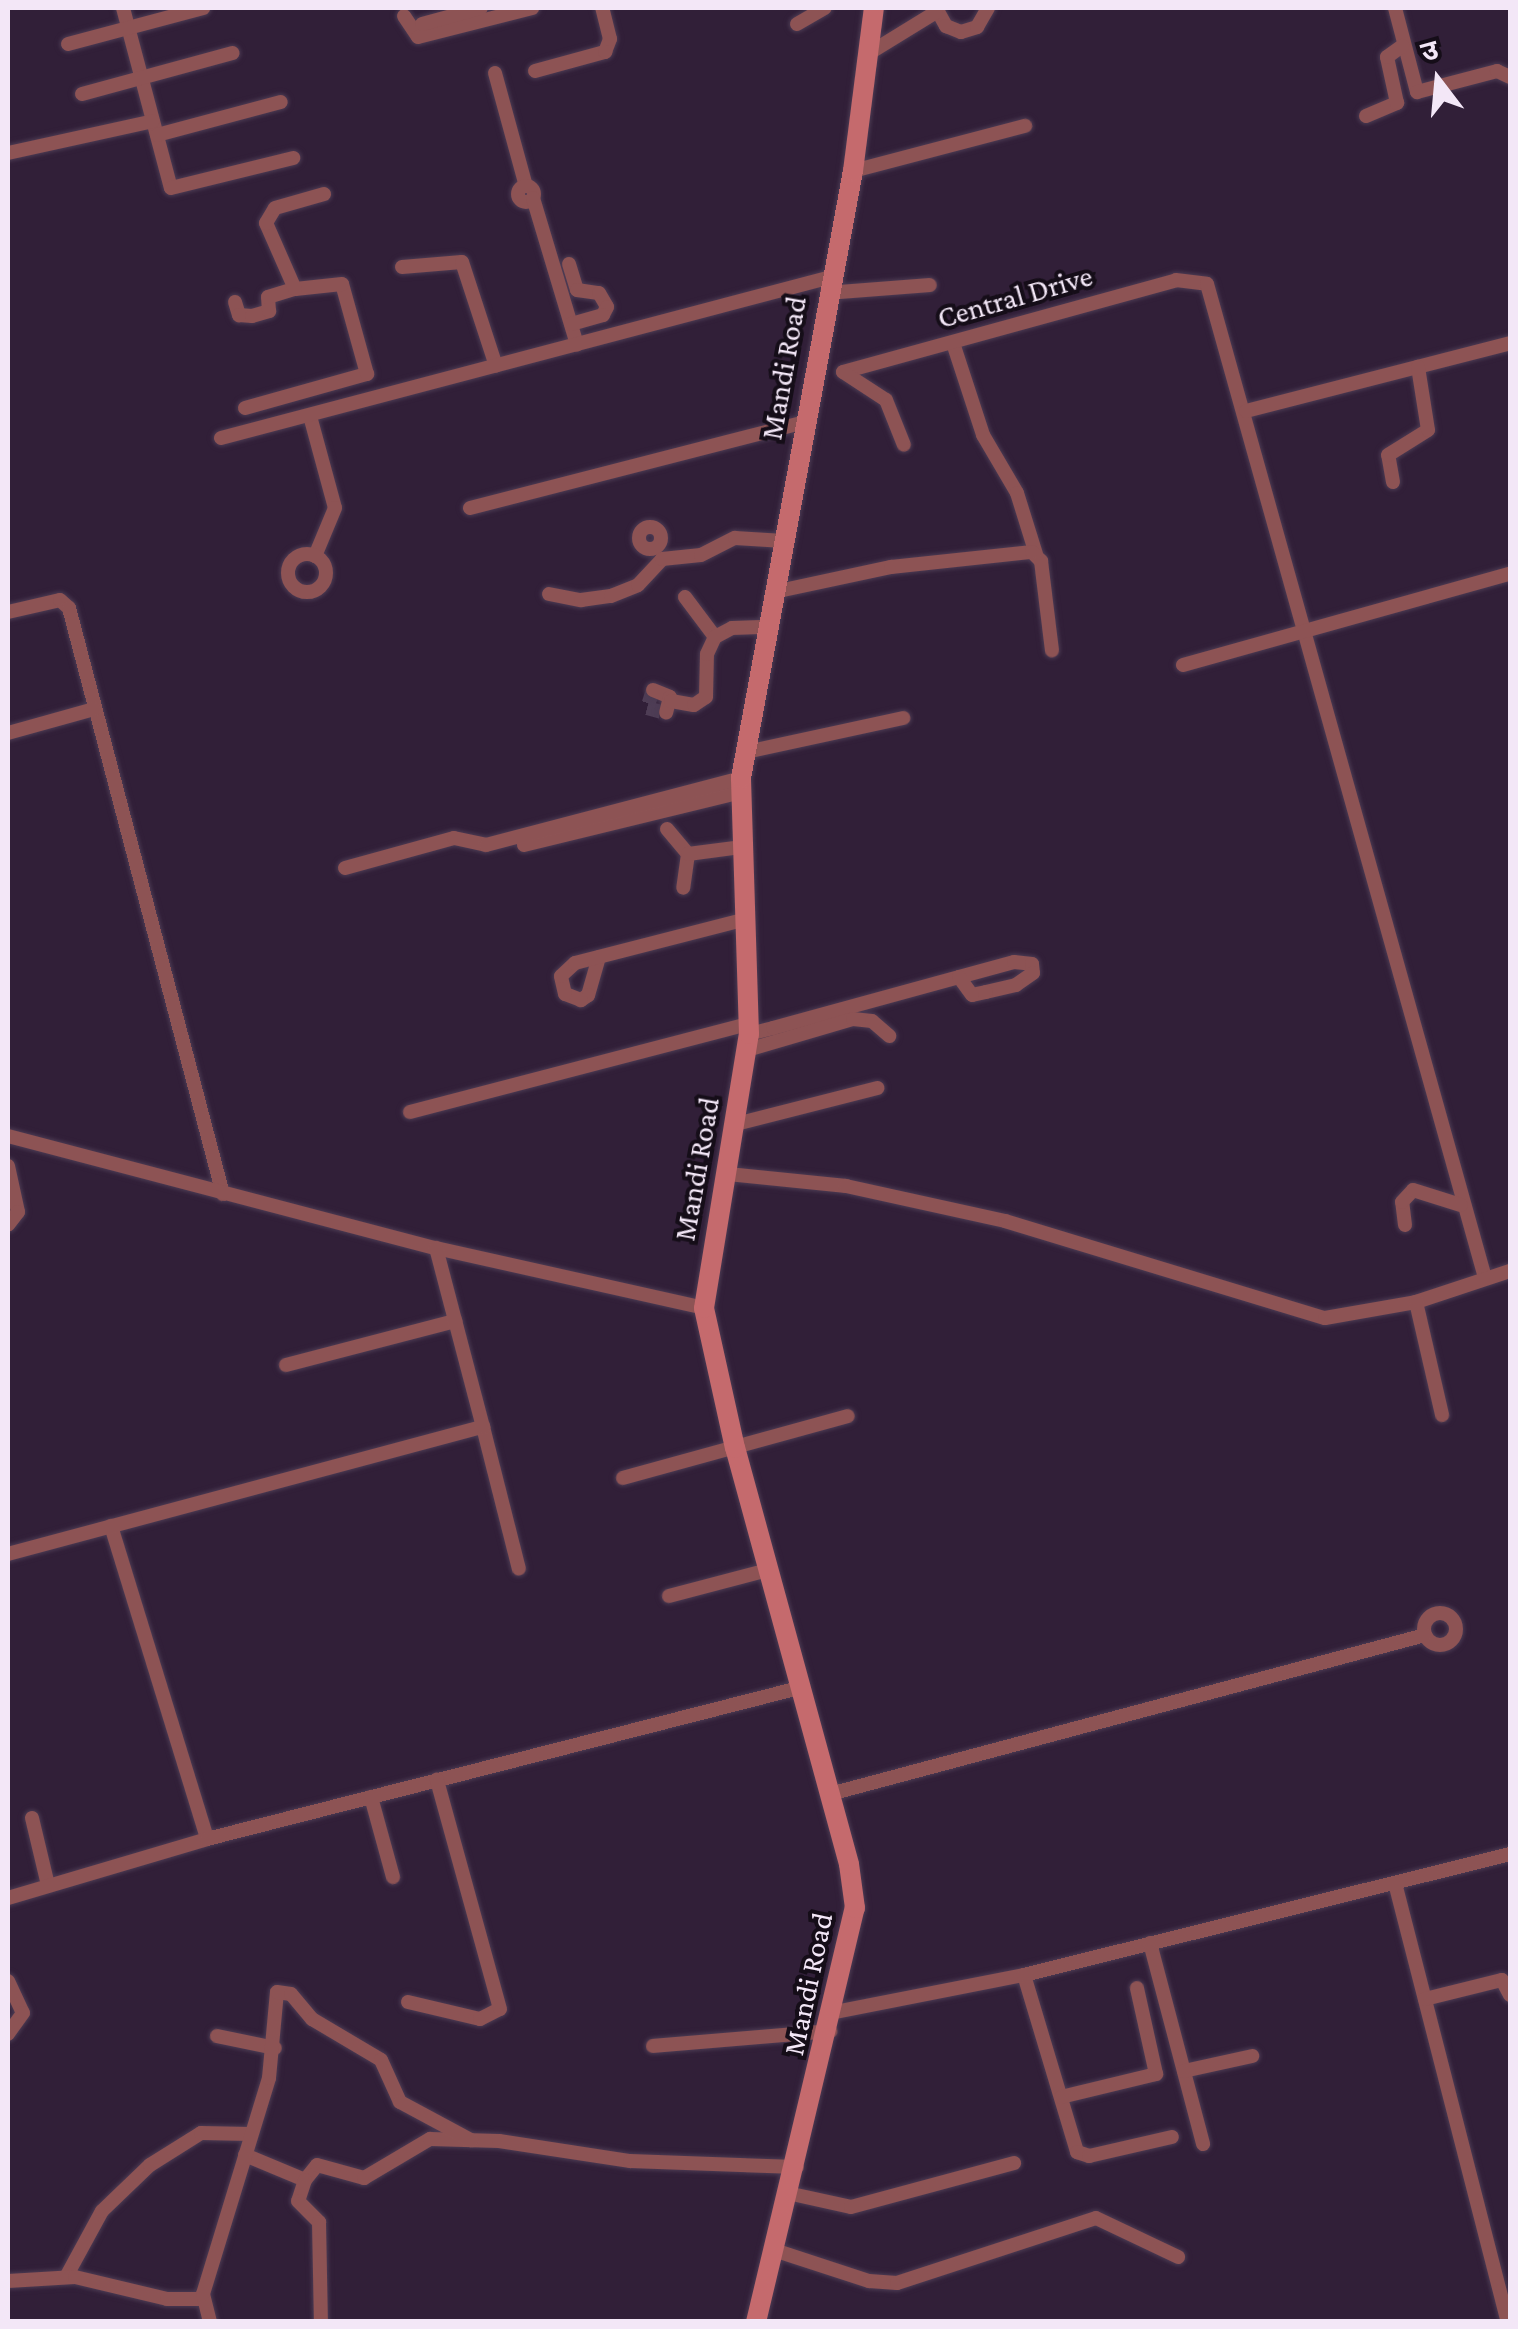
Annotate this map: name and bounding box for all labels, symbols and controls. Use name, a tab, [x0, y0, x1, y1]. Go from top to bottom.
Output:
north arrow	[1388, 30, 1488, 130]
text: उ	[1417, 34, 1442, 68]
street label: Central Drive	[933, 258, 1097, 336]
street label: Mandi Road	[754, 293, 814, 443]
street label: Mandi Road	[667, 1094, 727, 1244]
street label: Mandi Road	[775, 1909, 841, 2059]

